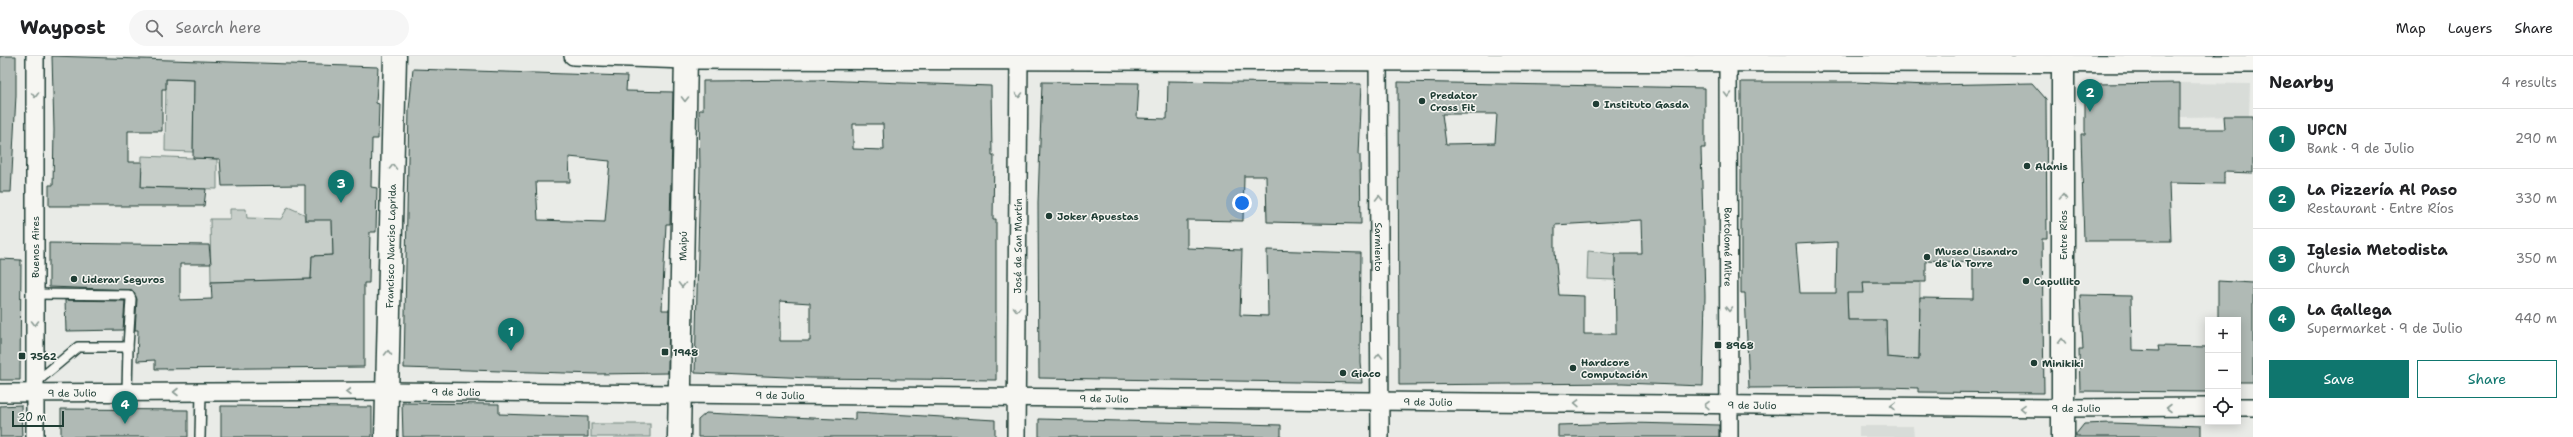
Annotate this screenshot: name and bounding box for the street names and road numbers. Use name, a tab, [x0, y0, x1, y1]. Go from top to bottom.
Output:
street label: Francisco Narciso Laprida	[383, 183, 399, 308]
street label: José de San Martín	[1011, 198, 1025, 294]
street label: Bartolomé Mitre	[1721, 207, 1735, 287]
street label: Entre Ríos	[2057, 210, 2070, 260]
street label: Buenos Aires	[29, 216, 42, 278]
street label: Sarmiento	[1372, 223, 1385, 271]
street label: Maipú	[676, 231, 690, 261]
street label: 9 de Julio	[431, 385, 481, 399]
street label: 9 de Julio	[47, 387, 97, 400]
street label: 9 de Julio	[755, 389, 805, 402]
street label: 9 de Julio	[1079, 392, 1129, 406]
street label: 9 de Julio	[1403, 395, 1453, 409]
street label: 9 de Julio	[1727, 399, 1777, 412]
street label: 9 de Julio	[2051, 402, 2101, 415]

